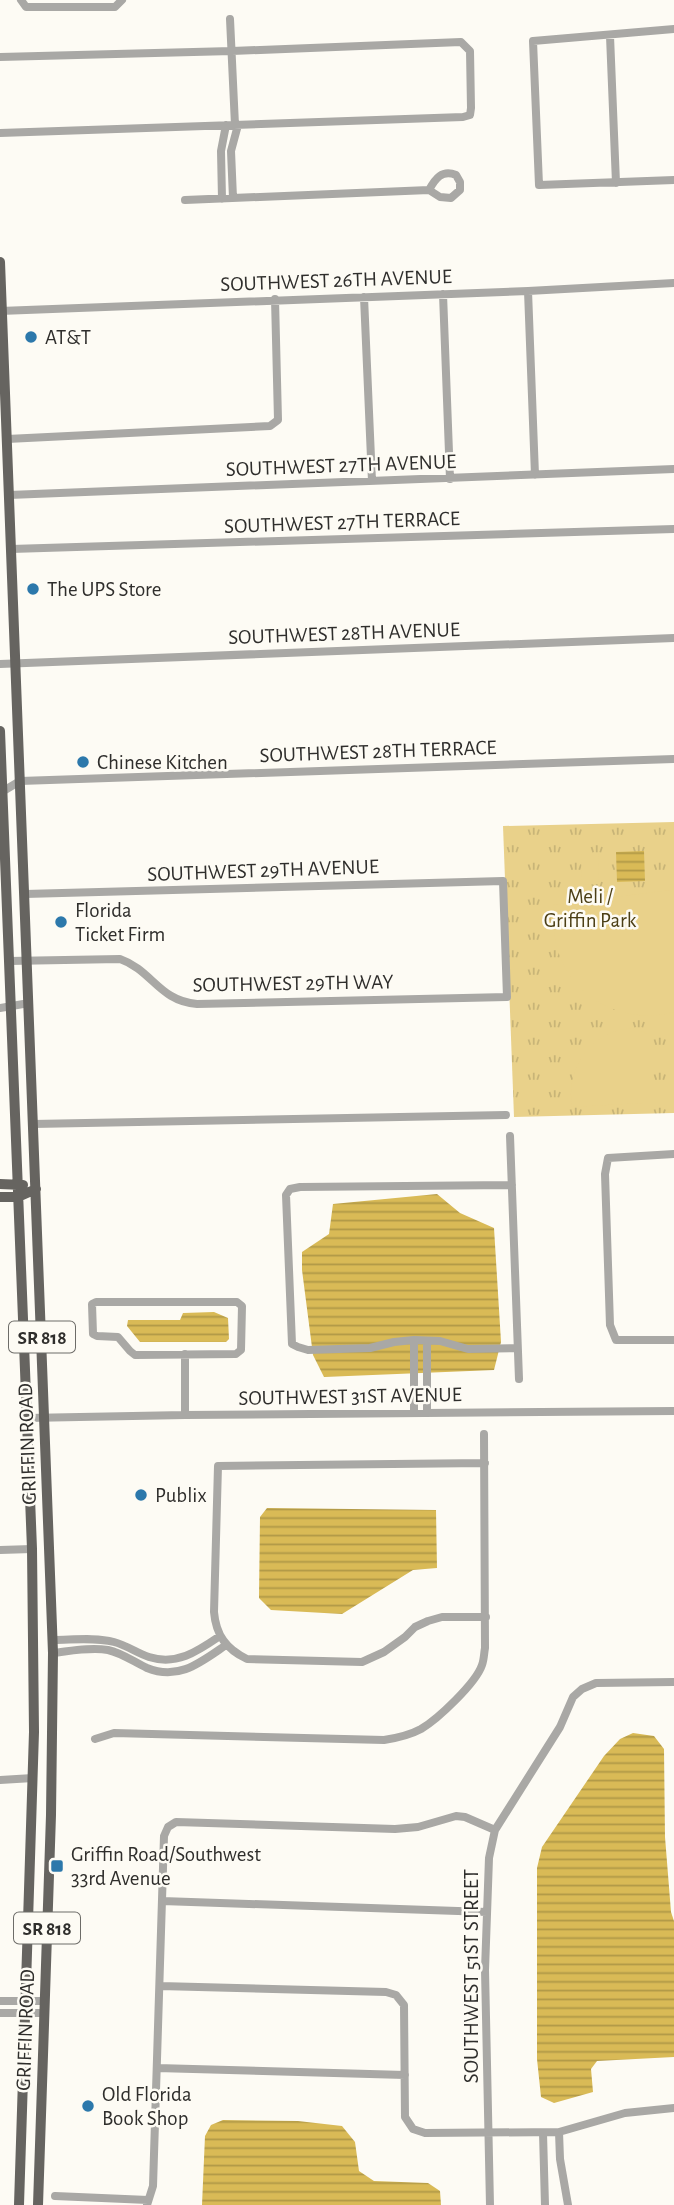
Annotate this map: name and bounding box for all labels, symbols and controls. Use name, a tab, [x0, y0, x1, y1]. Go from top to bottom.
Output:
street label: SOUTHWEST 26TH AVENUE	[220, 266, 452, 295]
place label: AT&T	[45, 327, 91, 348]
marker: AT&T	[23, 329, 39, 345]
street label: SOUTHWEST 27TH AVENUE	[225, 451, 457, 480]
street label: SOUTHWEST 27TH TERRACE	[224, 508, 460, 537]
place label: The UPS Store	[47, 579, 161, 600]
marker: The UPS Store	[25, 581, 41, 597]
street label: SOUTHWEST 28TH AVENUE	[228, 619, 460, 648]
street label: SOUTHWEST 28TH TERRACE	[259, 737, 497, 766]
place label: Chinese Kitchen	[97, 752, 228, 773]
marker: Chinese Kitchen	[75, 754, 91, 770]
street label: SOUTHWEST 29TH AVENUE	[147, 856, 379, 885]
park label: Meli / Griffin Park	[544, 886, 637, 931]
place label: Florida Ticket Firm	[75, 900, 165, 945]
marker: Florida Ticket Firm	[53, 914, 69, 930]
street label: SOUTHWEST 29TH WAY	[192, 971, 394, 996]
road number: SR 818	[9, 1322, 75, 1352]
street label: GRIFFIN ROAD	[15, 1383, 40, 1505]
street label: SOUTHWEST 31ST AVENUE	[238, 1384, 462, 1409]
place label: Publix	[155, 1485, 207, 1506]
marker: Publix	[133, 1487, 149, 1503]
place label: Griffin Road/Southwest 33rd Avenue	[71, 1844, 261, 1889]
marker: Griffin Road/Southwest 33rd Avenue	[49, 1858, 65, 1874]
street label: SOUTHWEST 51ST STREET	[461, 1869, 482, 2083]
road number: SR 818	[14, 1912, 80, 1944]
street label: GRIFFIN ROAD	[13, 1969, 38, 2091]
place label: Old Florida Book Shop	[102, 2084, 192, 2129]
marker: Old Florida Book Shop	[80, 2098, 96, 2114]

